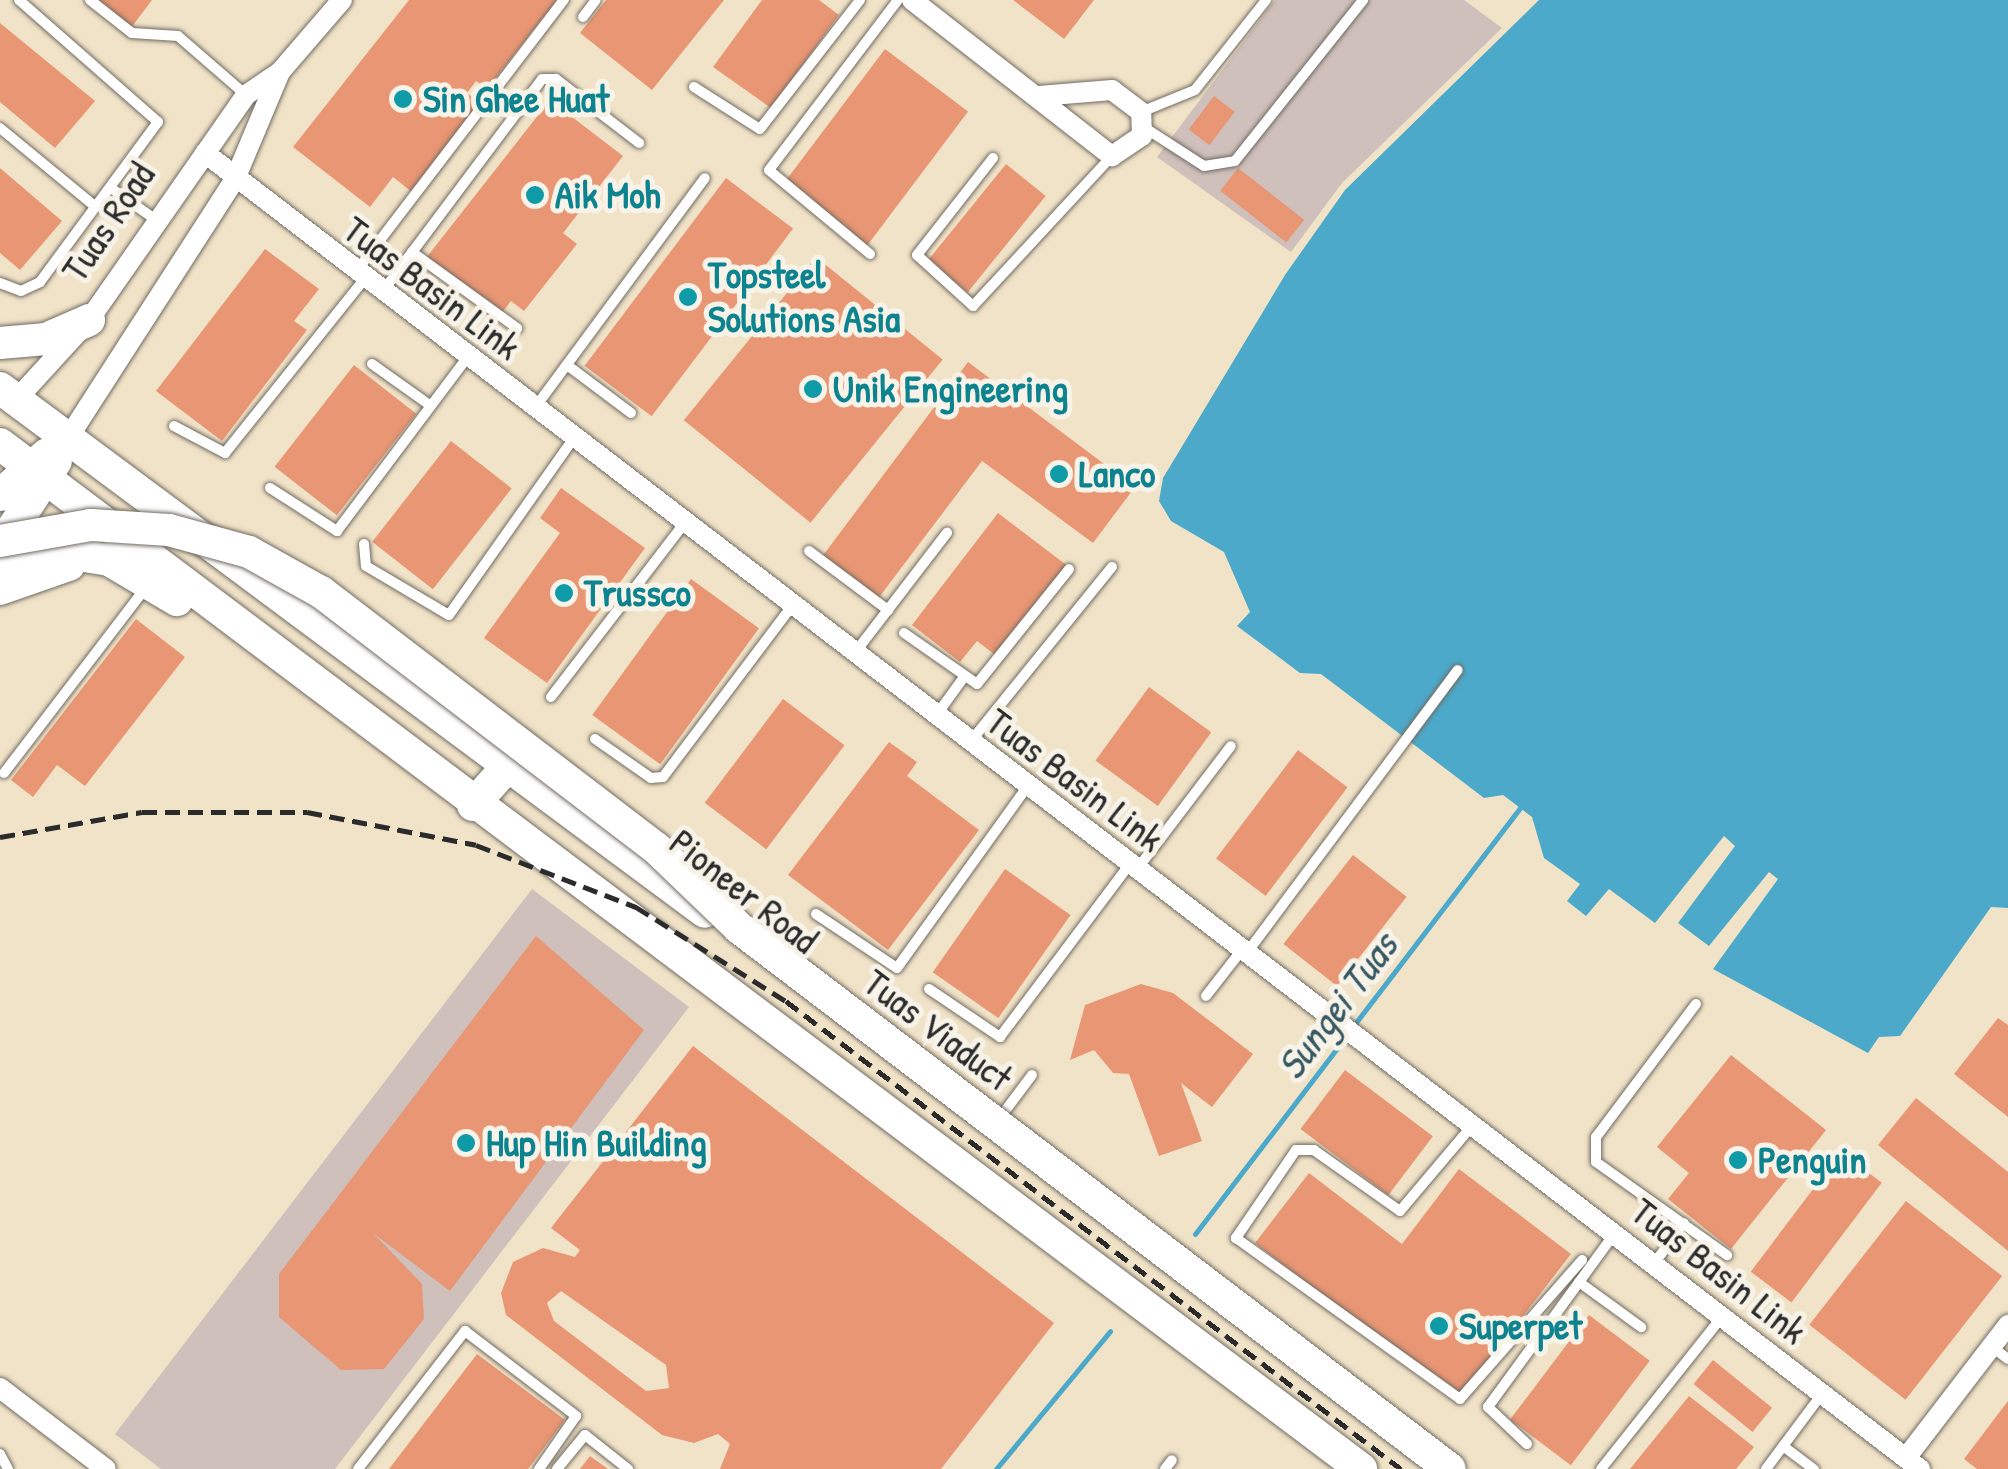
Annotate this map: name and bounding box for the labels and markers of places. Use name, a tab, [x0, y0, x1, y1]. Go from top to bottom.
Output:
place label: Sin Ghee Huat	[423, 76, 609, 122]
marker: Sin Ghee Huat	[392, 88, 414, 110]
place label: Aik Moh	[555, 172, 660, 218]
marker: Aik Moh	[524, 184, 546, 206]
place label: Topsteel Solutions Asia	[708, 252, 900, 342]
marker: Topsteel Solutions Asia	[677, 286, 699, 308]
place label: Unik Engineering	[833, 366, 1068, 412]
marker: Unik Engineering	[802, 378, 824, 400]
place label: Lanco	[1079, 451, 1155, 497]
marker: Lanco	[1048, 463, 1070, 485]
place label: Trussco	[584, 570, 691, 616]
marker: Trussco	[553, 582, 575, 604]
place label: Hup Hin Building	[486, 1120, 707, 1166]
marker: Hup Hin Building	[455, 1132, 477, 1154]
place label: Penguin	[1758, 1137, 1866, 1183]
marker: Penguin	[1727, 1149, 1749, 1171]
place label: Superpet	[1459, 1303, 1582, 1349]
marker: Superpet	[1428, 1315, 1450, 1337]

